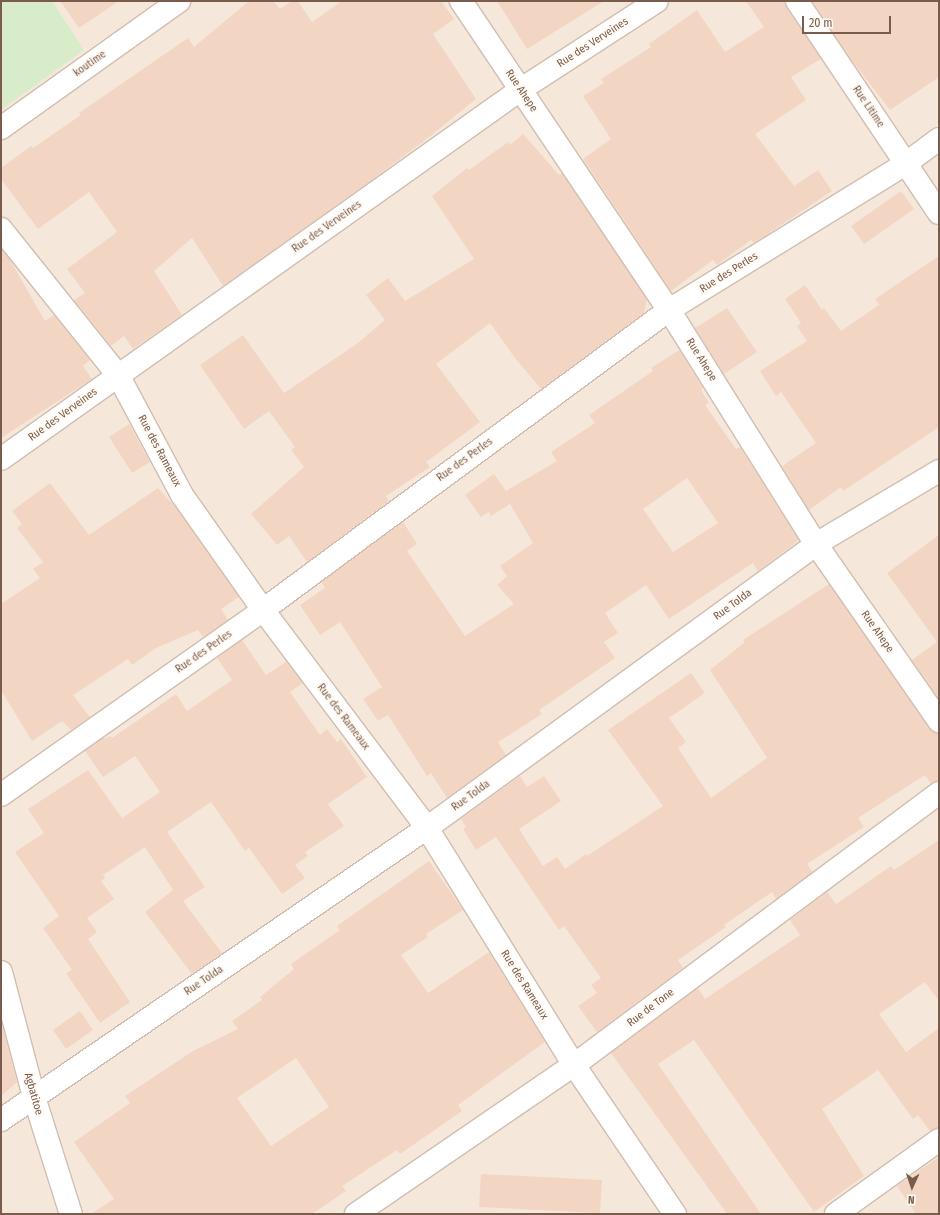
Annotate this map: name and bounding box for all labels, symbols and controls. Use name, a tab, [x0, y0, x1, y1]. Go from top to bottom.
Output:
scale bar	[804, 8, 893, 34]
street label: Rue des Verveines	[555, 15, 631, 71]
text: 20 m	[809, 16, 833, 30]
street label: koutime	[71, 48, 109, 80]
street label: Rue Ahepe	[502, 67, 540, 115]
street label: Rue Litime	[849, 84, 887, 130]
street label: Rue des Verveines	[290, 198, 364, 256]
street label: Rue des Perles	[697, 250, 761, 296]
street label: Rue Ahepe	[683, 336, 719, 384]
street label: Rue des Verveines	[26, 386, 100, 444]
street label: Rue des Rameaux	[135, 413, 183, 489]
street label: Rue des Perles	[434, 435, 496, 485]
street label: Rue Tolda	[711, 587, 755, 623]
street label: Rue Ahepe	[858, 609, 896, 655]
street label: Rue des Perles	[173, 628, 235, 676]
street label: Rue des Rameaux	[314, 681, 372, 753]
street label: Rue Tolda	[449, 778, 493, 814]
street label: Rue des Rameaux	[497, 948, 551, 1022]
street label: Rue Tolda	[182, 963, 226, 999]
street label: Rue de Tone	[625, 986, 677, 1030]
street label: Agbatitoe	[21, 1071, 45, 1117]
north arrow	[892, 1167, 932, 1207]
text: N	[908, 1193, 915, 1206]

